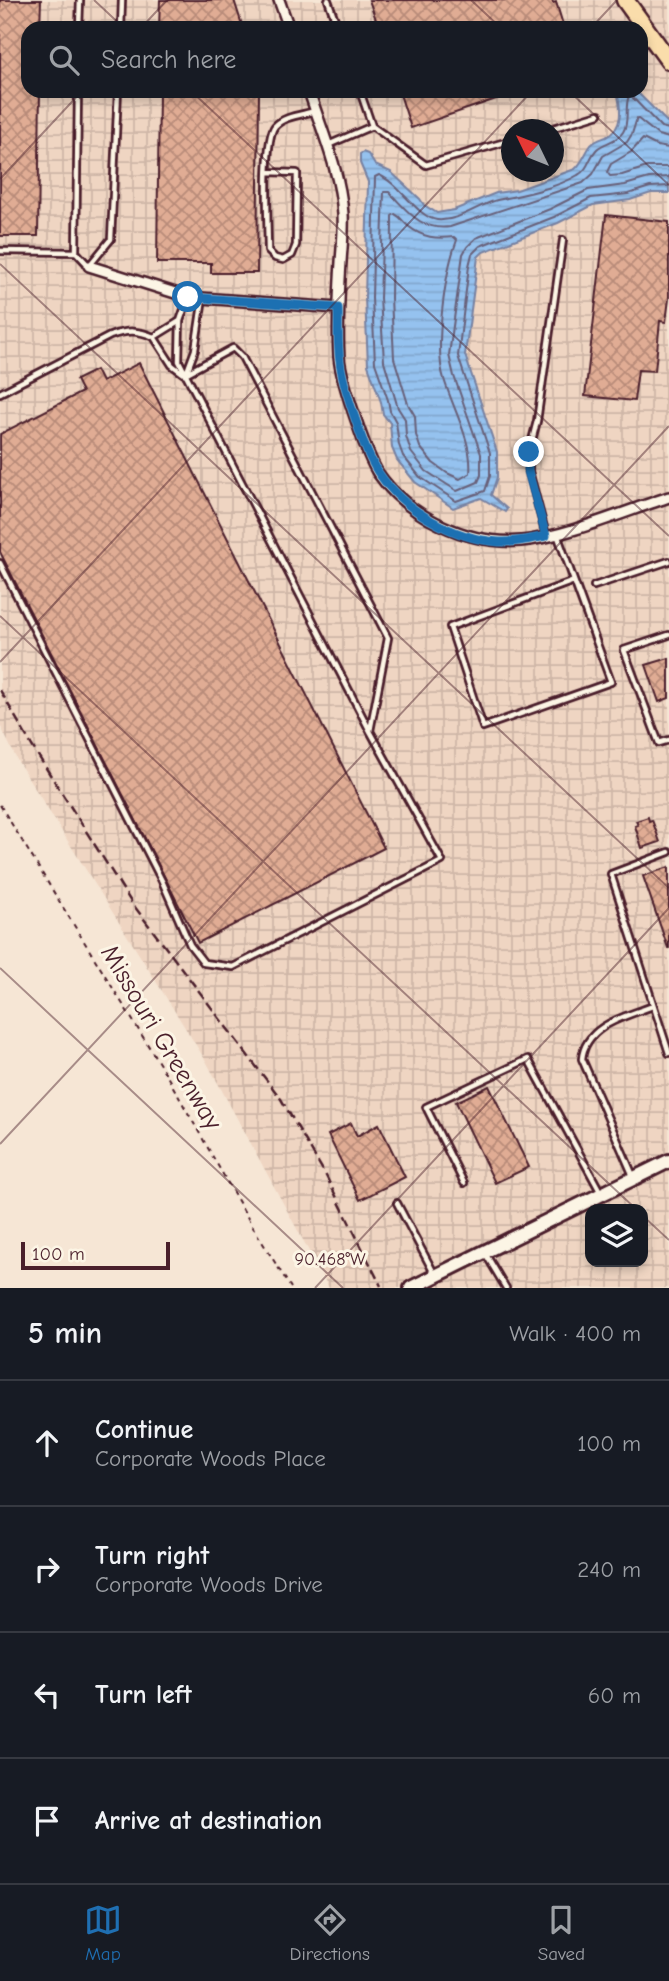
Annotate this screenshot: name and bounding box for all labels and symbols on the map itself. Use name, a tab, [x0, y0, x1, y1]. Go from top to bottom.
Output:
north arrow	[501, 119, 564, 182]
route start	[172, 281, 203, 312]
route end	[513, 436, 544, 467]
street label: Missouri Greenway	[94, 940, 228, 1136]
scale bar	[21, 1239, 170, 1271]
text: 90.468°W	[294, 1249, 366, 1270]

